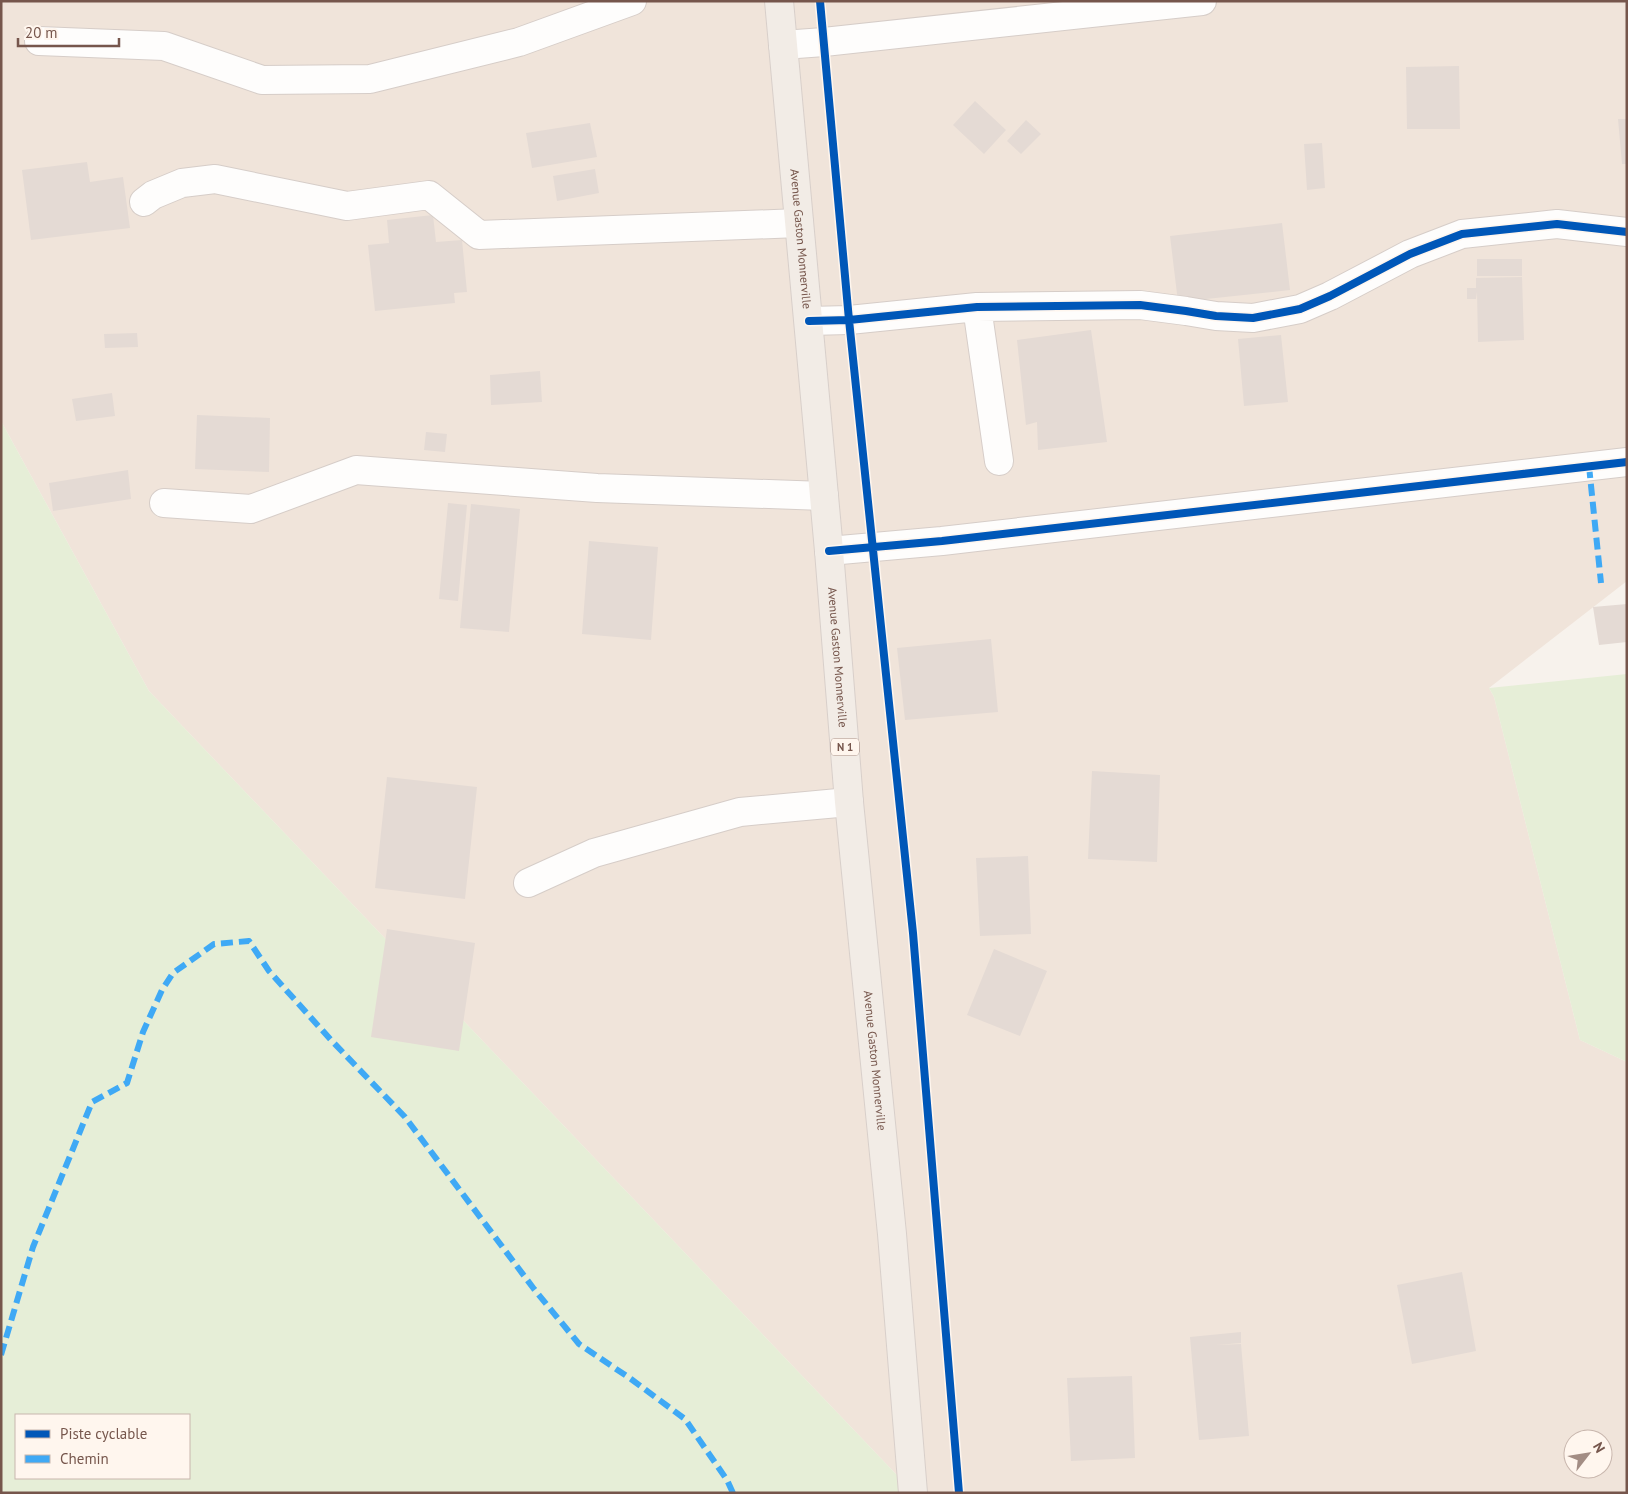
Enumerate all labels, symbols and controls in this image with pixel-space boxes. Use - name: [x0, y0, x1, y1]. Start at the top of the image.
- scale bar: [18, 15, 119, 47]
- text: 20 m: [25, 23, 58, 42]
- street label: Avenue Gaston Monnerville: [787, 168, 815, 310]
- street label: Avenue Gaston Monnerville: [825, 587, 851, 728]
- road number: N 1: [831, 739, 859, 756]
- street label: Avenue Gaston Monnerville: [861, 990, 890, 1131]
- legend: [15, 1414, 190, 1479]
- text: Piste cyclable: [60, 1424, 147, 1443]
- north arrow: [1563, 1429, 1613, 1479]
- text: N: [1589, 1439, 1609, 1456]
- text: Chemin: [60, 1449, 109, 1468]

